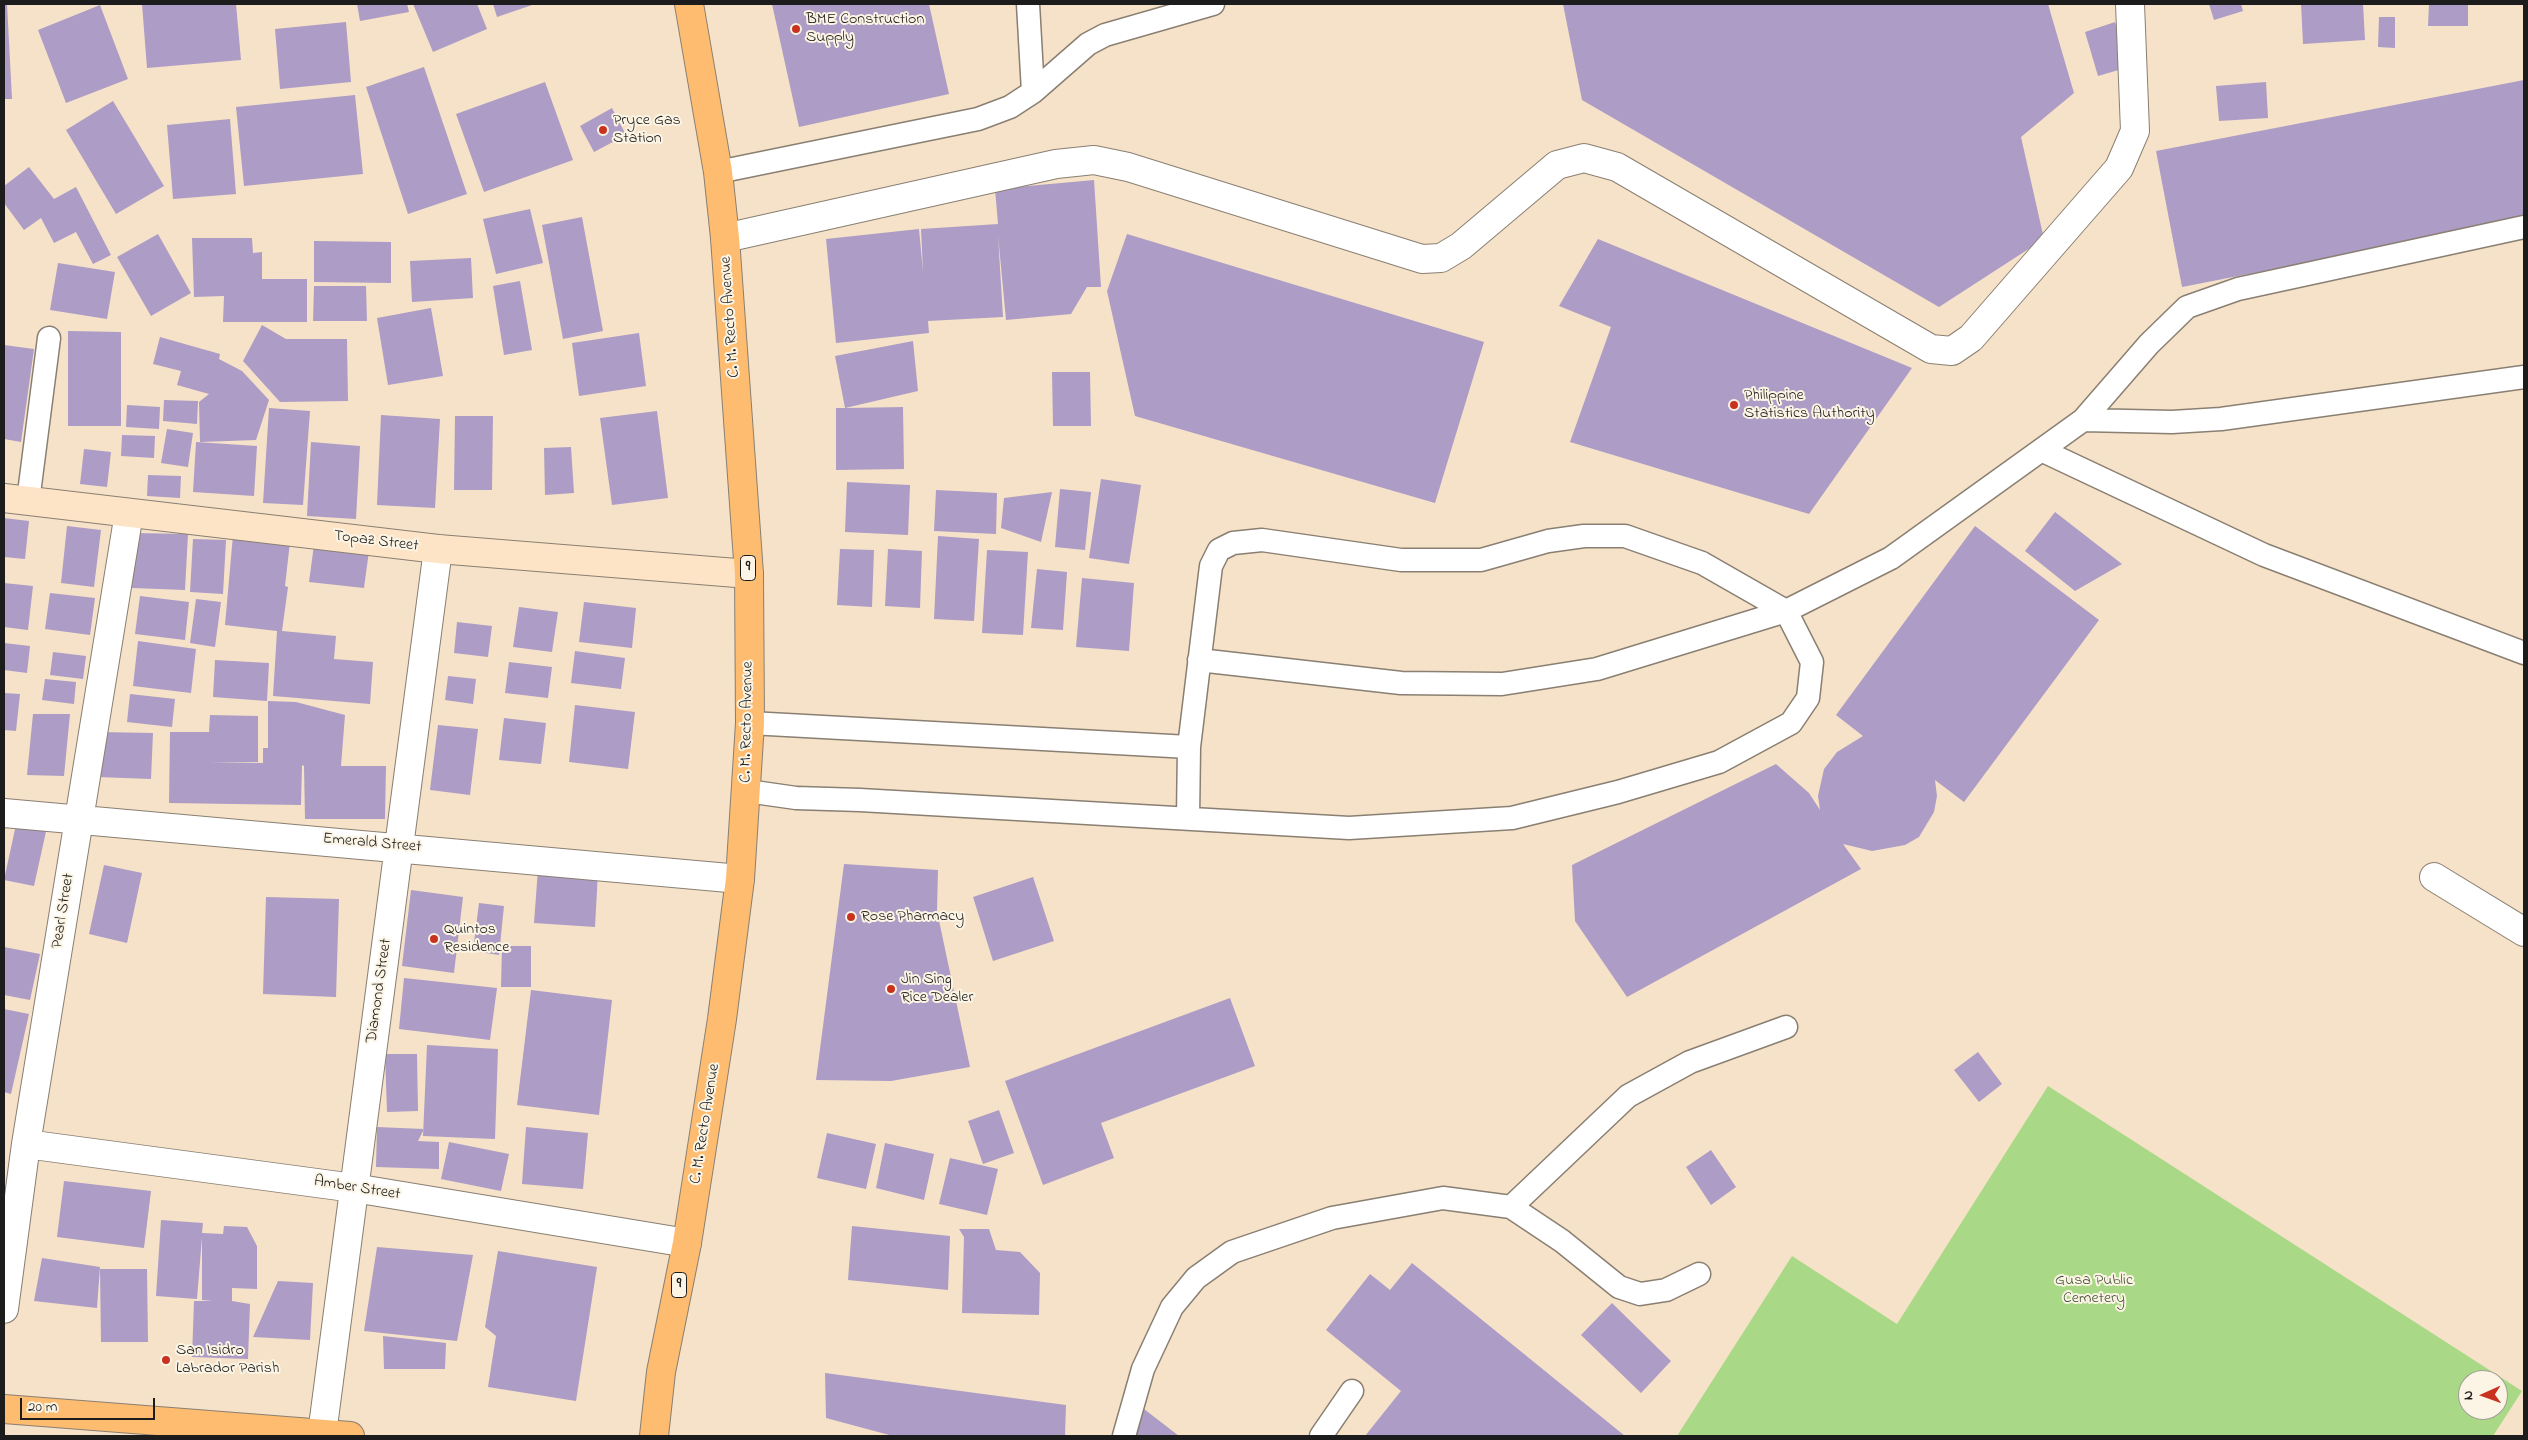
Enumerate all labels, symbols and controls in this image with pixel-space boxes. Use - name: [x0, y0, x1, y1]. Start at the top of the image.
- place label: BME Construction Supply: [806, 10, 924, 48]
- marker: BME Construction Supply: [790, 23, 802, 35]
- place label: Pryce Gas Station: [613, 111, 681, 149]
- marker: Pryce Gas Station: [597, 124, 609, 136]
- street label: C. M. Recto Avenue: [717, 256, 745, 378]
- place label: Philippine Statistics Authority: [1744, 386, 1875, 424]
- marker: Philippine Statistics Authority: [1728, 399, 1740, 411]
- street label: Topaz Street: [333, 527, 419, 557]
- road number: 9: [740, 556, 756, 580]
- street label: C. M. Recto Avenue: [737, 661, 759, 783]
- street label: Emerald Street: [322, 830, 422, 858]
- street label: Pearl Street: [49, 872, 79, 950]
- place label: Rose Pharmacy: [861, 907, 964, 927]
- marker: Rose Pharmacy: [845, 911, 857, 923]
- place label: Quintos Residence: [444, 920, 509, 958]
- marker: Quintos Residence: [428, 933, 440, 945]
- street label: Diamond Street: [363, 938, 397, 1044]
- place label: Jin Sing Rice Dealer: [901, 970, 973, 1008]
- marker: Jin Sing Rice Dealer: [885, 983, 897, 995]
- street label: C. M. Recto Avenue: [687, 1062, 725, 1186]
- street label: Amber Street: [312, 1173, 402, 1205]
- park label: Gusa Public Cemetery: [2055, 1271, 2133, 1309]
- road number: 9: [672, 1272, 686, 1298]
- place label: San Isidro Labrador Parish: [176, 1341, 279, 1379]
- marker: San Isidro Labrador Parish: [160, 1354, 172, 1366]
- north arrow: [2458, 1370, 2508, 1420]
- scale bar: [22, 1388, 158, 1420]
- text: N: [2458, 1390, 2479, 1401]
- text: 20 m: [28, 1396, 57, 1418]

